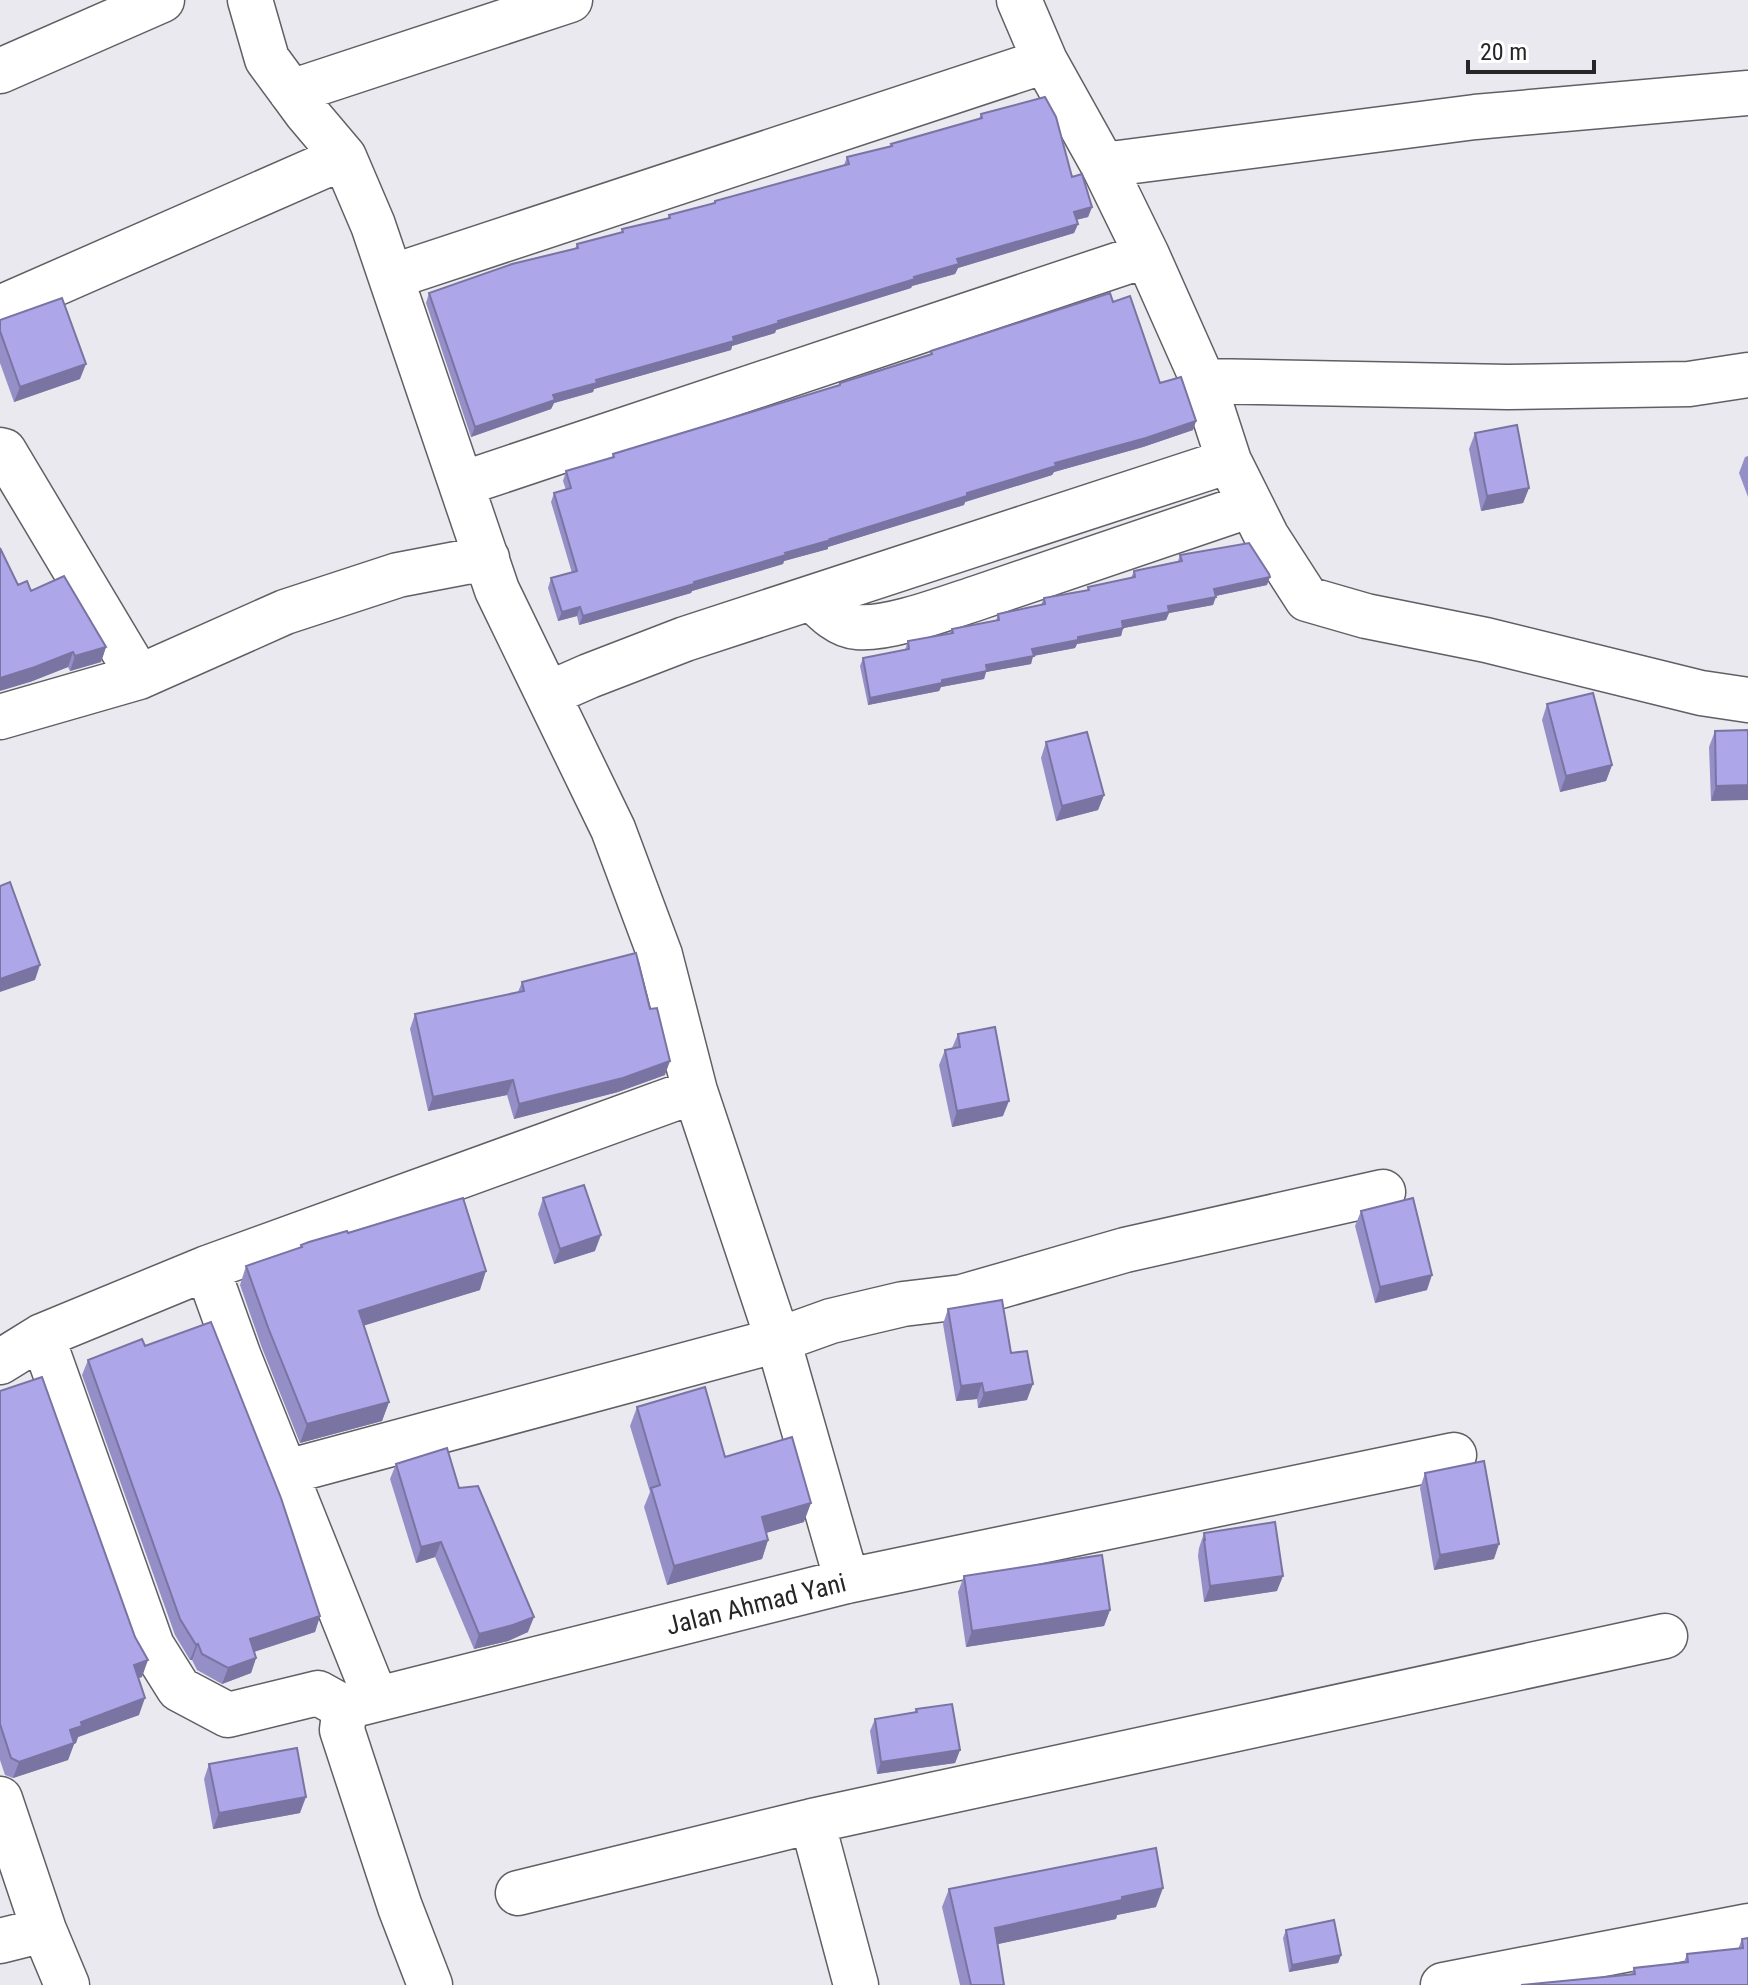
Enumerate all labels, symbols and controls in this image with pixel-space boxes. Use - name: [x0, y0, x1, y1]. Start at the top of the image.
- scale bar: [1468, 24, 1594, 74]
- text: 20 m: [1480, 38, 1527, 66]
- street label: Jalan Ahmad Yani: [663, 1567, 849, 1641]

